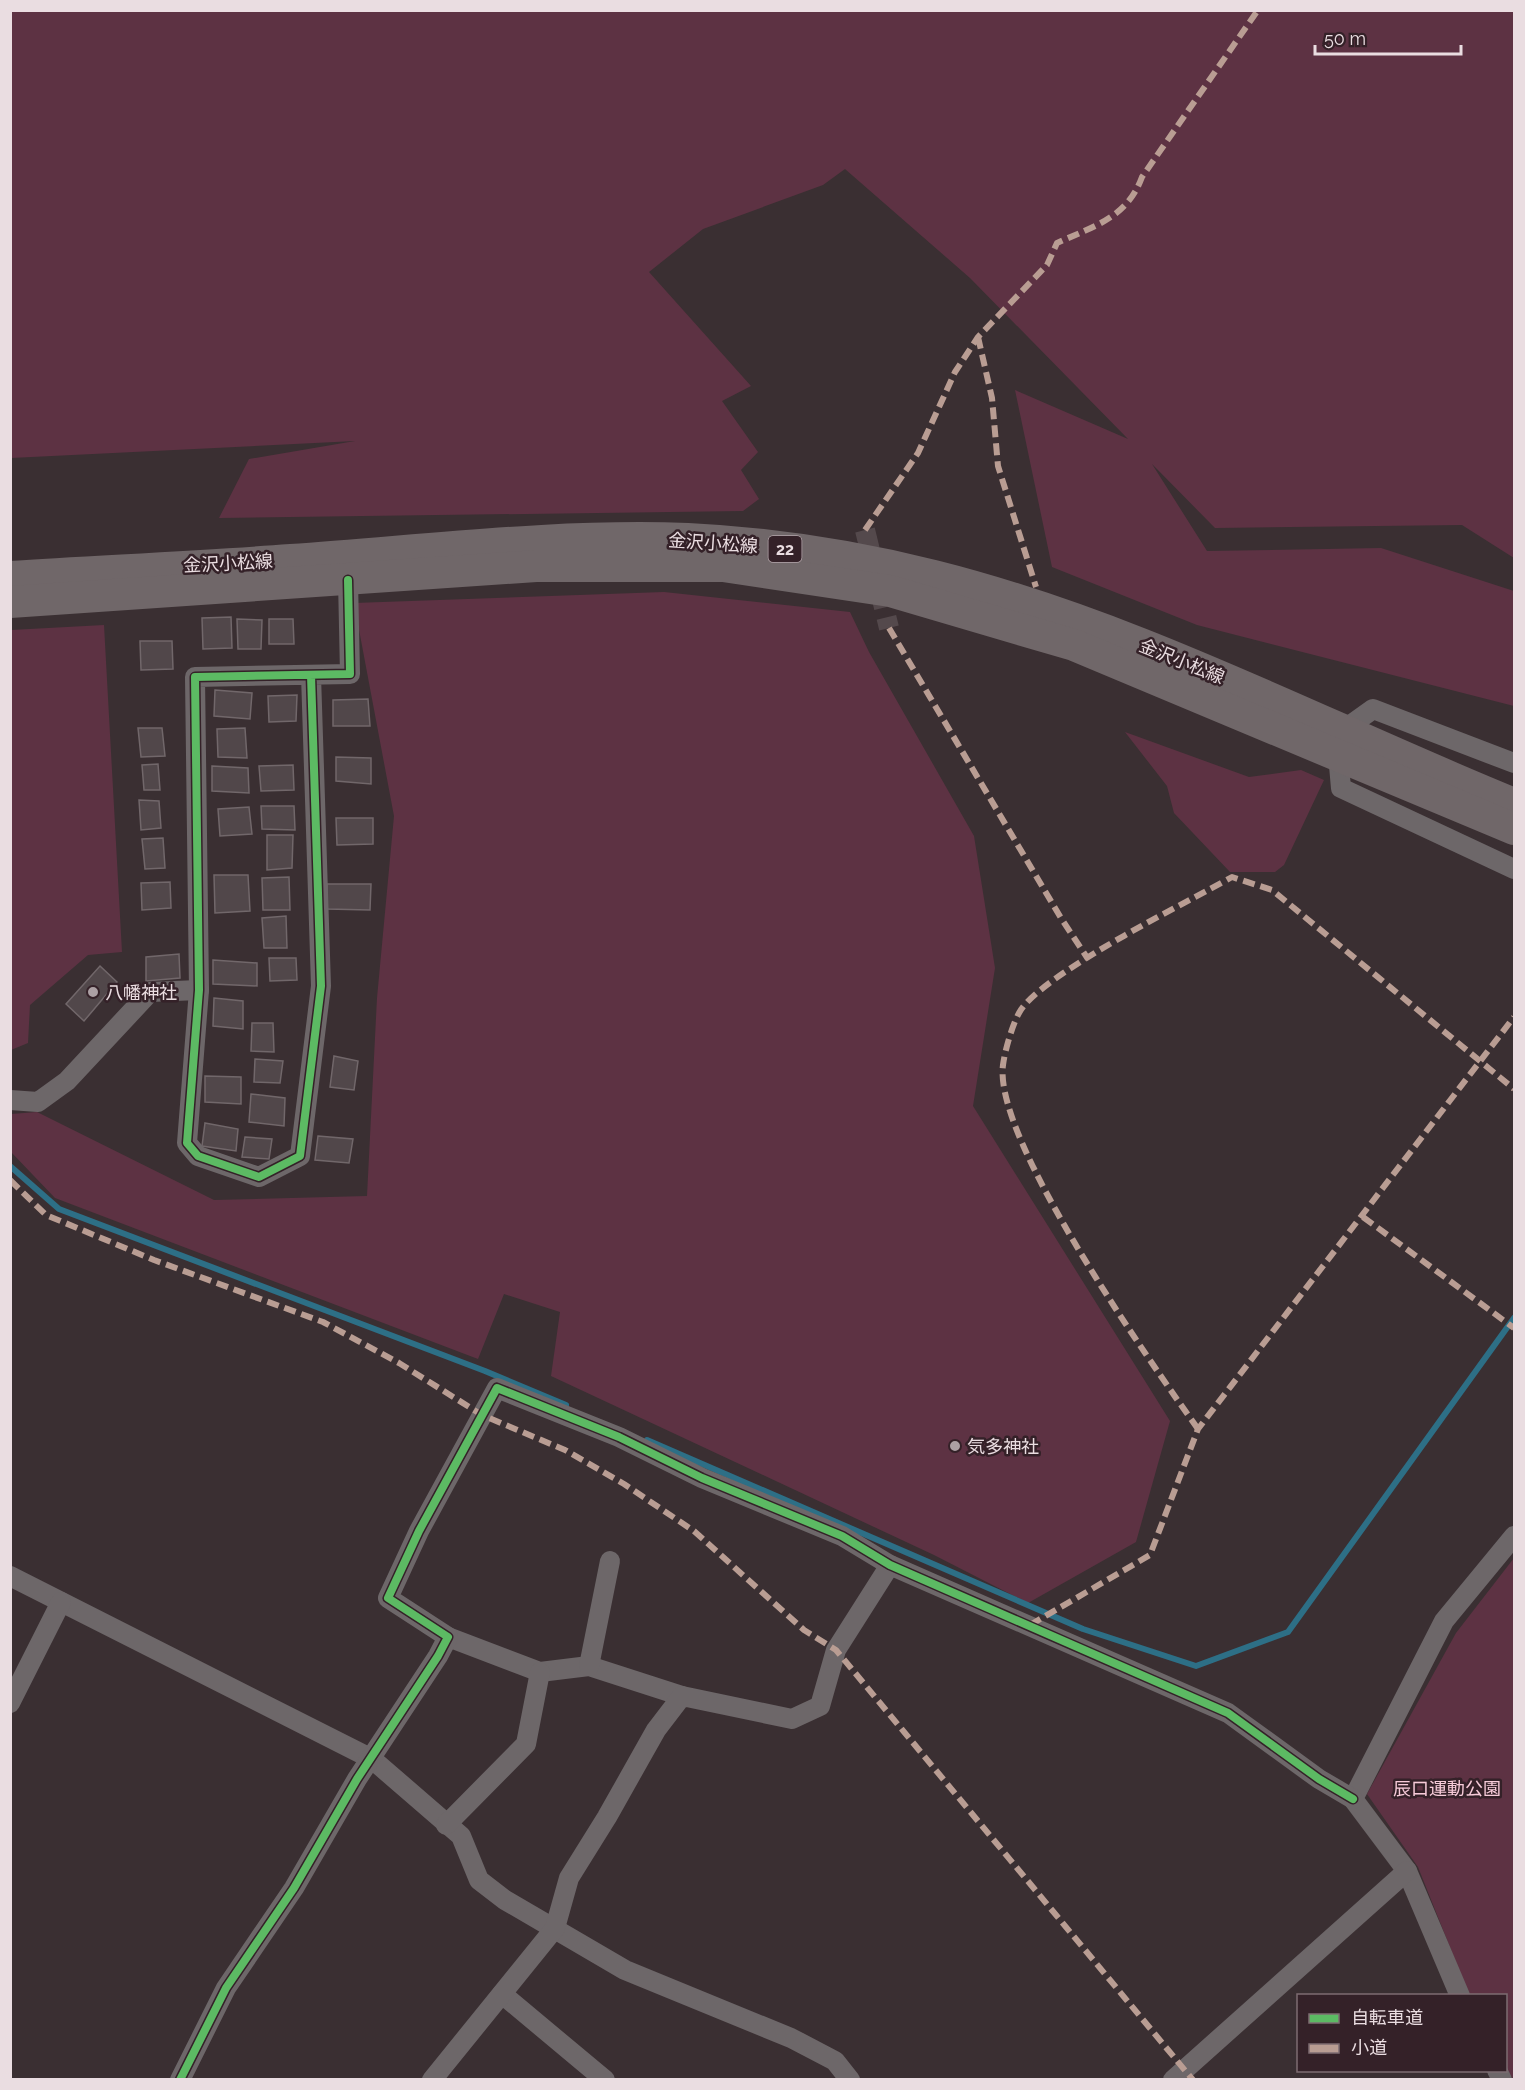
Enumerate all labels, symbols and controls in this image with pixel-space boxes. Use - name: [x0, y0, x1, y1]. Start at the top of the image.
- scale bar: [1315, 18, 1460, 56]
- text: 50 m: [1324, 28, 1366, 49]
- street label: 金沢小松線: [667, 529, 759, 557]
- road number: 22: [768, 536, 802, 562]
- street label: 金沢小松線: [183, 550, 273, 576]
- street label: 金沢小松線: [1136, 634, 1228, 688]
- place label: 八幡神社: [105, 982, 177, 1003]
- marker: 八幡神社: [86, 985, 100, 999]
- place label: 気多神社: [967, 1436, 1039, 1457]
- marker: 気多神社: [948, 1439, 962, 1453]
- park label: 辰口運動公園: [1393, 1778, 1501, 1799]
- legend: [1297, 1994, 1507, 2072]
- text: 自転車道: [1351, 2007, 1423, 2028]
- text: 小道: [1351, 2037, 1387, 2058]

